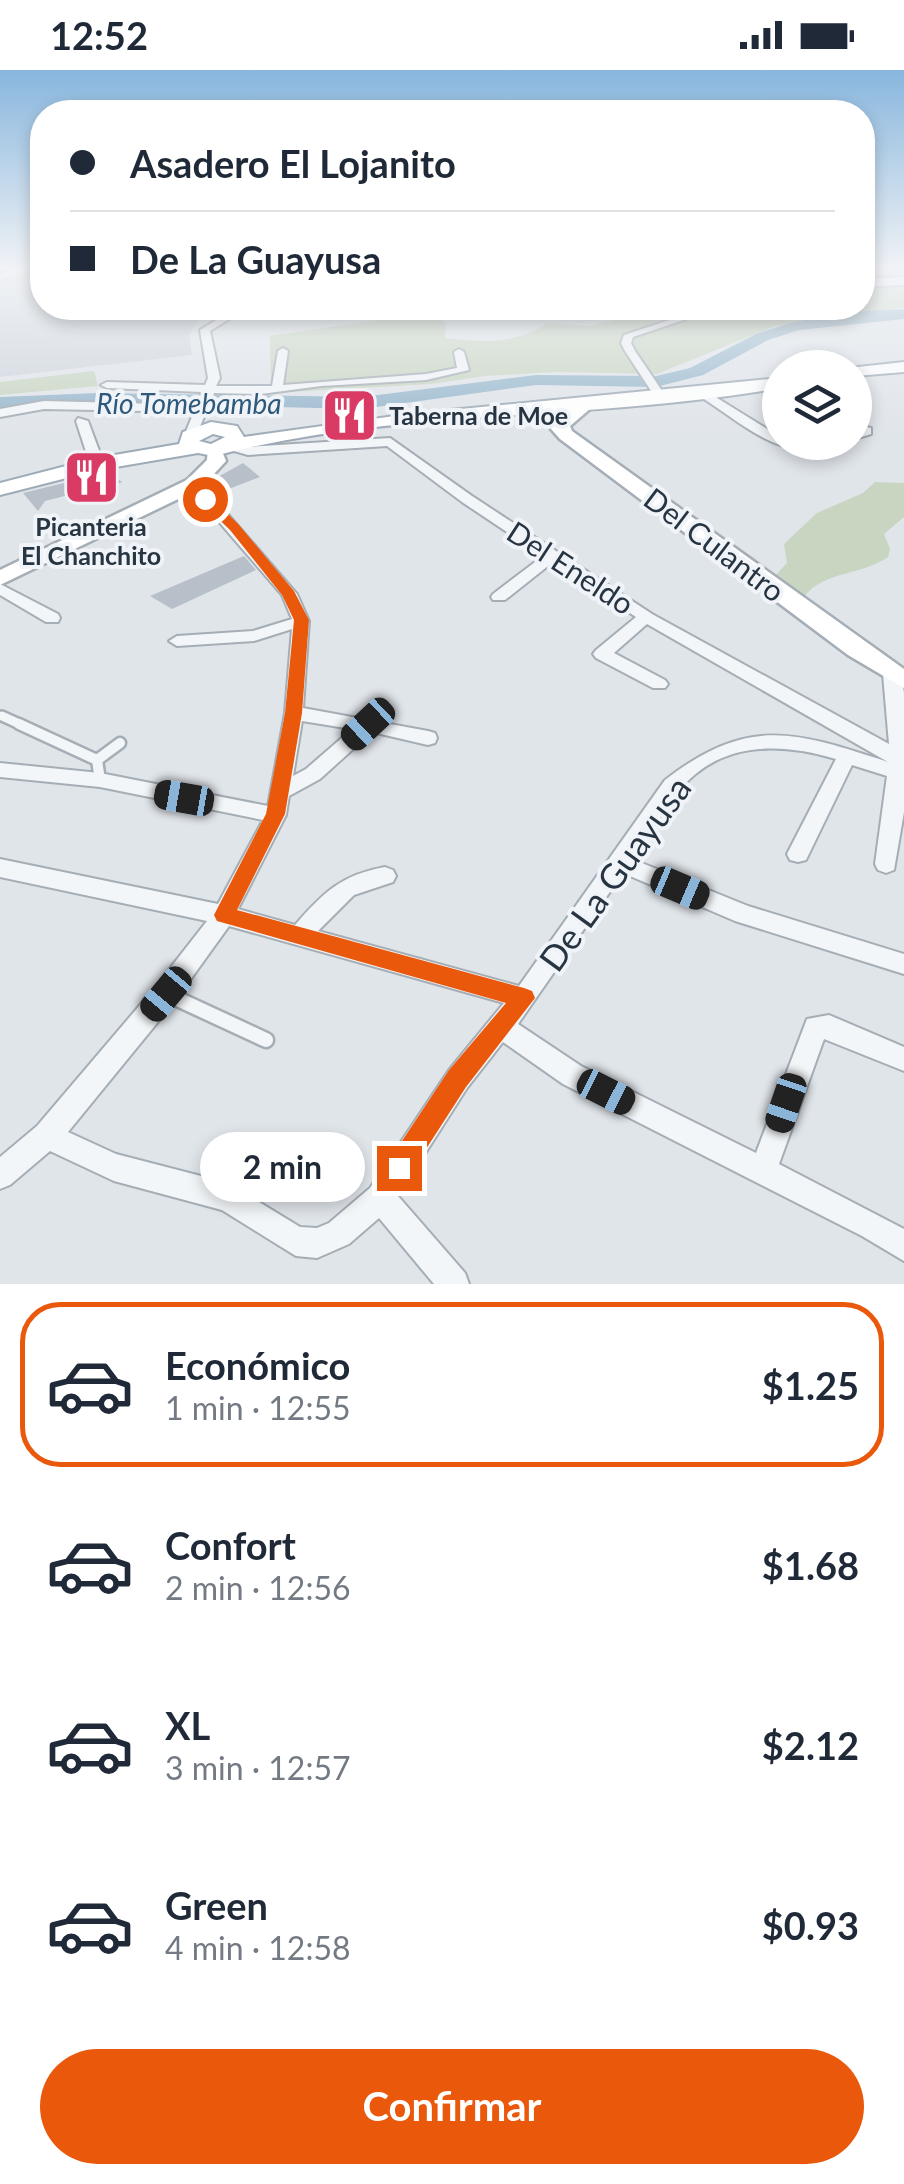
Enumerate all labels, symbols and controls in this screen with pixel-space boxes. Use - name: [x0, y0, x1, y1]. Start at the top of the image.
- text: 12:52: [50, 12, 148, 58]
- text: Asadero El Lojanito: [130, 140, 456, 186]
- text: De La Guayusa: [130, 236, 381, 282]
- map controls: [762, 350, 872, 460]
- button: layers: [762, 350, 872, 460]
- restaurant icon: Taberna de Moe: [320, 385, 380, 445]
- water label: Río Tomebamba: [96, 386, 282, 420]
- place label: Taberna de Moe: [389, 400, 568, 430]
- restaurant icon: Picanteria El Chanchito: [61, 447, 121, 507]
- route start: [183, 477, 228, 522]
- street label: Del Culantro: [638, 480, 792, 608]
- place label: Picanteria El Chanchito: [21, 511, 161, 570]
- street label: Del Eneldo: [501, 513, 641, 621]
- car: [336, 693, 400, 755]
- street label: De La Guayusa: [529, 768, 699, 978]
- car: [152, 778, 216, 818]
- car: [647, 862, 713, 914]
- car: [135, 961, 197, 1027]
- car: [572, 1065, 640, 1119]
- car: [762, 1070, 810, 1136]
- callout: 2 min: [199, 1133, 364, 1203]
- route end: [377, 1146, 422, 1191]
- text: 2 min: [243, 1147, 322, 1186]
- icon: car: [45, 1340, 135, 1430]
- text: Económico: [165, 1342, 350, 1388]
- text: $1.25: [762, 1362, 859, 1408]
- text: 1 min · 12:55: [165, 1388, 351, 1427]
- icon: car: [45, 1520, 135, 1610]
- text: Confort: [165, 1522, 296, 1568]
- text: $1.68: [762, 1542, 859, 1588]
- text: 2 min · 12:56: [165, 1568, 351, 1607]
- icon: car: [45, 1700, 135, 1790]
- text: XL: [165, 1702, 210, 1748]
- text: $2.12: [762, 1722, 859, 1768]
- text: 3 min · 12:57: [165, 1748, 351, 1787]
- icon: car: [45, 1880, 135, 1970]
- text: Green: [165, 1882, 268, 1928]
- text: $0.93: [762, 1902, 859, 1948]
- text: 4 min · 12:58: [165, 1928, 351, 1967]
- button: Confirmar: [40, 2049, 864, 2164]

